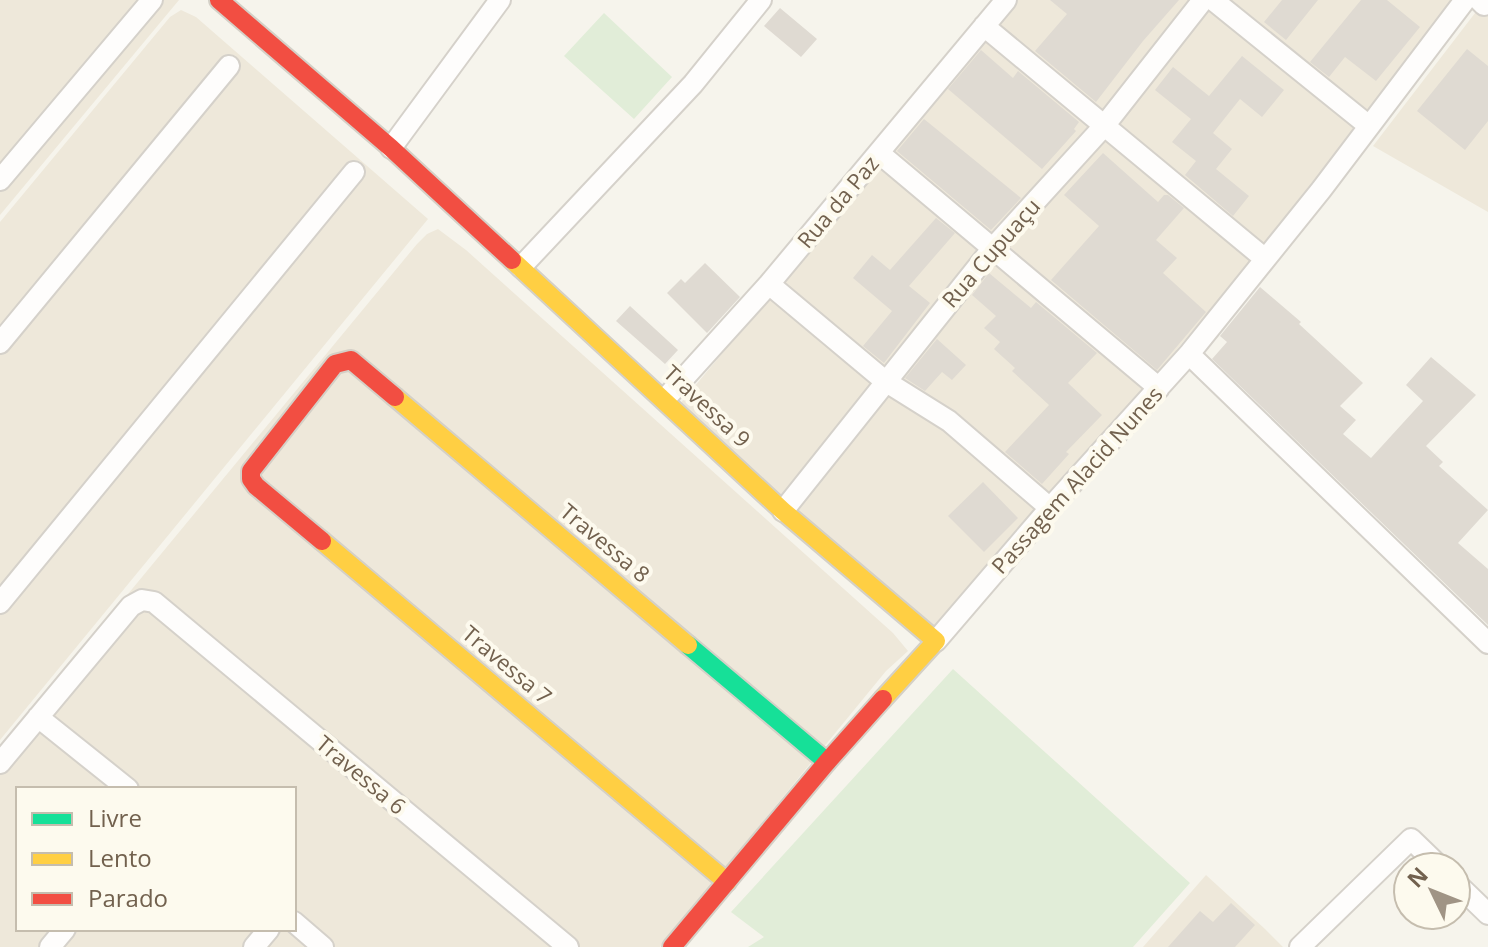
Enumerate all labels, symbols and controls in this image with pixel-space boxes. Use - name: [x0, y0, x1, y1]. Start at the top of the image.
- street label: Rua da Paz: [790, 149, 885, 254]
- street label: Rua Cupuaçu: [934, 191, 1046, 313]
- street label: Travessa 9: [658, 357, 757, 453]
- street label: Passagem Alacid Nunes: [984, 379, 1168, 579]
- street label: Travessa 8: [555, 496, 657, 588]
- street label: Travessa 7: [457, 618, 559, 710]
- street label: Travessa 6: [311, 728, 413, 820]
- legend: [16, 787, 296, 931]
- text: Livre: [88, 801, 142, 834]
- text: Lento: [88, 841, 152, 874]
- north arrow: [1392, 851, 1472, 931]
- text: N: [1400, 860, 1434, 893]
- text: Parado: [88, 881, 168, 914]

